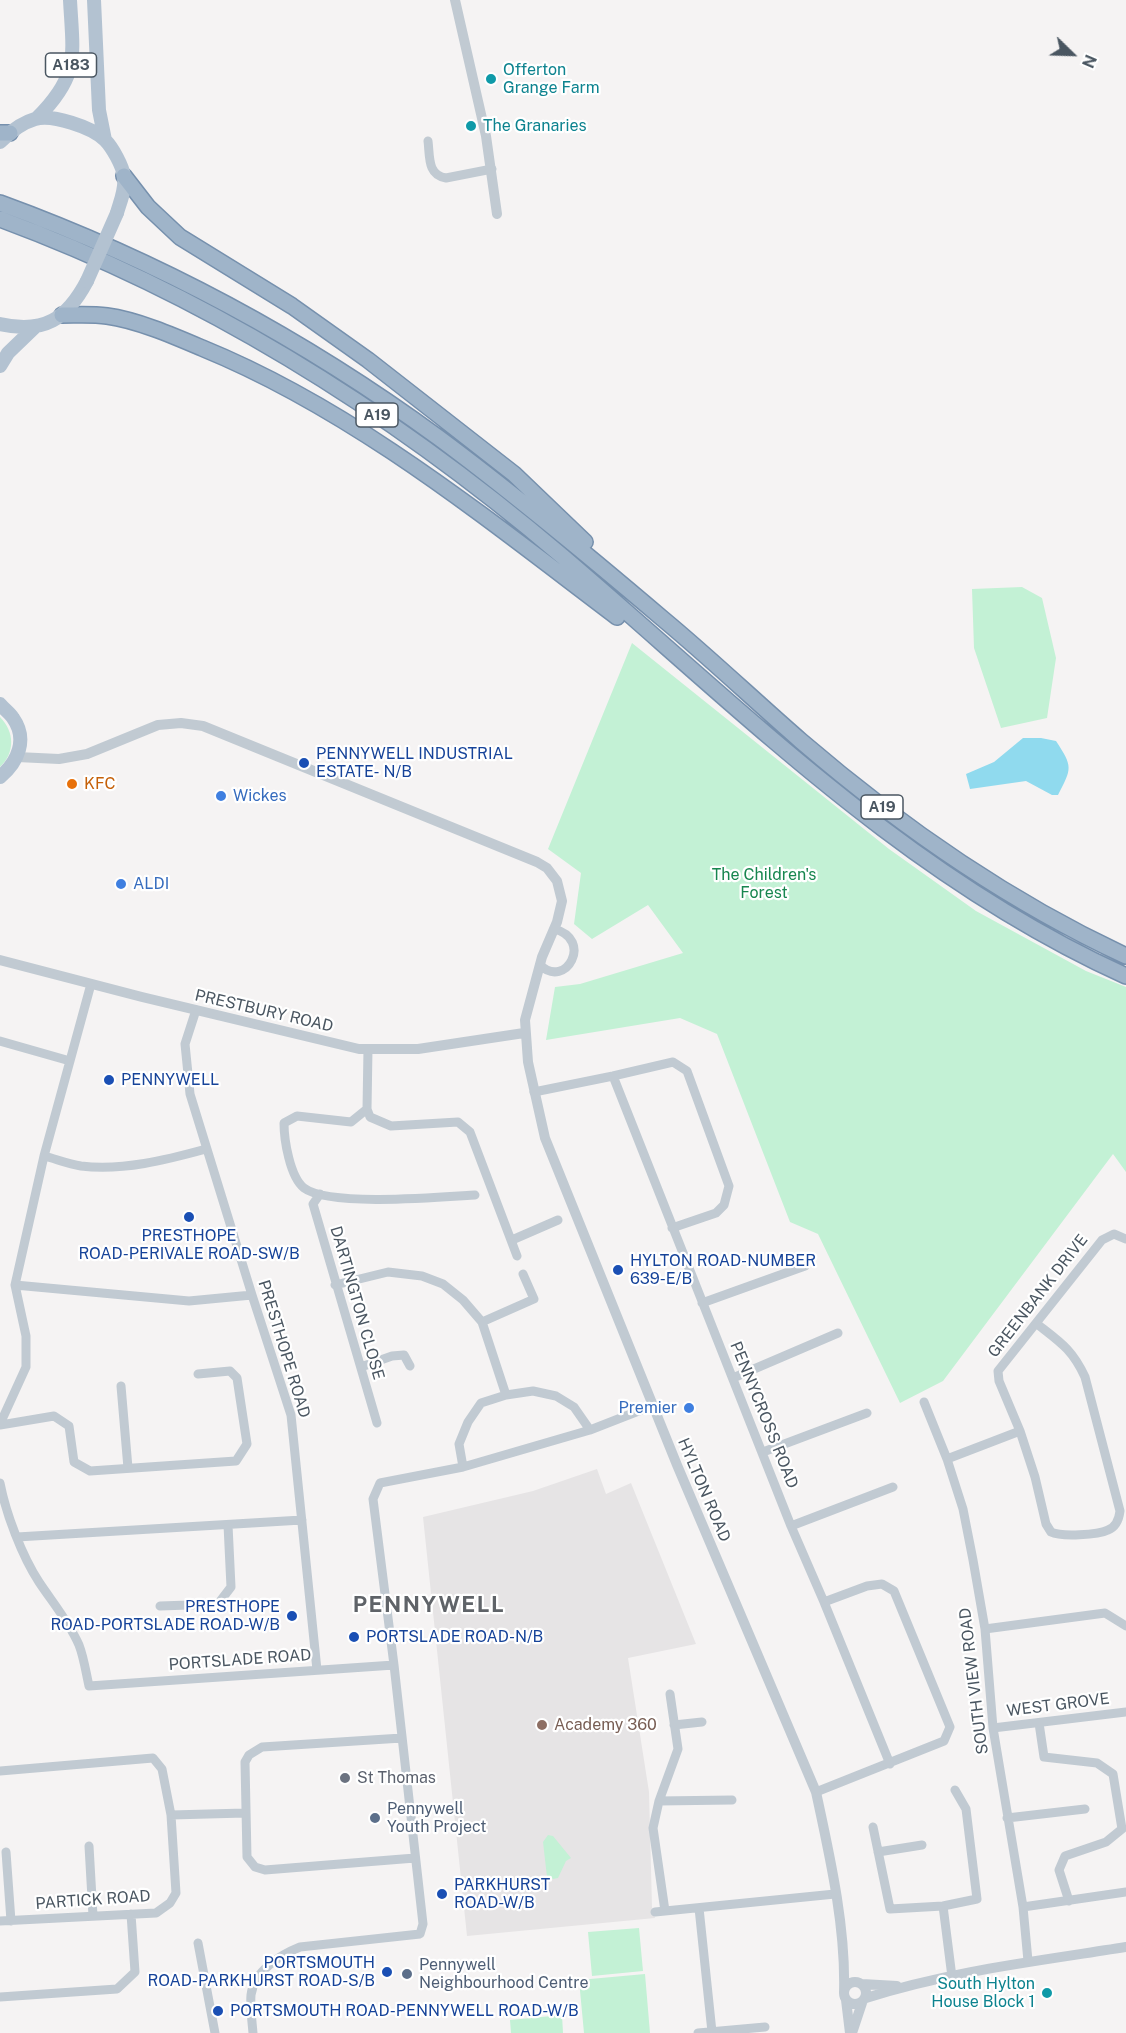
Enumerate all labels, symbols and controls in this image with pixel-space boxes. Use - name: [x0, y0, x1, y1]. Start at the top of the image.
- north arrow: [1042, 24, 1102, 84]
- text: N: [1078, 52, 1100, 71]
- road number: A183: [46, 53, 97, 77]
- place label: Offerton Grange Farm: [503, 60, 600, 98]
- marker: Offerton Grange Farm: [484, 72, 498, 86]
- place label: The Granaries: [483, 116, 587, 136]
- marker: The Granaries: [464, 119, 478, 133]
- road number: A19: [356, 403, 398, 427]
- place label: PENNYWELL INDUSTRIAL ESTATE- N/B: [316, 744, 513, 782]
- marker: PENNYWELL INDUSTRIAL ESTATE- N/B: [297, 756, 311, 770]
- place label: KFC: [84, 774, 115, 794]
- marker: KFC: [65, 777, 79, 791]
- place label: Wickes: [233, 786, 287, 806]
- marker: Wickes: [214, 789, 228, 803]
- road number: A19: [861, 795, 903, 819]
- park label: The Children's Forest: [712, 865, 816, 903]
- place label: ALDI: [133, 874, 169, 894]
- marker: ALDI: [114, 877, 128, 891]
- street label: PRESTBURY ROAD: [193, 986, 335, 1036]
- place label: PENNYWELL: [121, 1070, 219, 1090]
- marker: PENNYWELL: [102, 1073, 116, 1087]
- marker: PRESTHOPE ROAD-PERIVALE ROAD-SW/B: [182, 1210, 196, 1224]
- street label: DARTINGTON CLOSE: [326, 1224, 388, 1382]
- place label: PRESTHOPE ROAD-PERIVALE ROAD-SW/B: [78, 1226, 300, 1264]
- street label: GREENBANK DRIVE: [984, 1231, 1092, 1361]
- place label: HYLTON ROAD-NUMBER 639-E/B: [630, 1251, 816, 1289]
- marker: HYLTON ROAD-NUMBER 639-E/B: [611, 1263, 625, 1277]
- street label: PRESTHOPE ROAD: [254, 1278, 314, 1420]
- street label: PENNYCROSS ROAD: [726, 1339, 802, 1491]
- place label: Premier: [619, 1398, 677, 1418]
- marker: Premier: [682, 1401, 696, 1415]
- street label: HYLTON ROAD: [673, 1435, 735, 1545]
- district label: PENNYWELL: [353, 1592, 505, 1618]
- place label: PRESTHOPE ROAD-PORTSLADE ROAD-W/B: [50, 1597, 280, 1635]
- street label: SOUTH VIEW ROAD: [955, 1607, 993, 1755]
- marker: PRESTHOPE ROAD-PORTSLADE ROAD-W/B: [285, 1609, 299, 1623]
- place label: PORTSLADE ROAD-N/B: [366, 1627, 543, 1647]
- marker: PORTSLADE ROAD-N/B: [347, 1630, 361, 1644]
- street label: PORTSLADE ROAD: [168, 1645, 312, 1675]
- street label: WEST GROVE: [1005, 1689, 1111, 1721]
- place label: Academy 360: [554, 1715, 657, 1735]
- marker: Academy 360: [535, 1718, 549, 1732]
- place label: St Thomas: [357, 1768, 436, 1788]
- marker: St Thomas: [338, 1771, 352, 1785]
- place label: Pennywell Youth Project: [387, 1799, 487, 1837]
- marker: Pennywell Youth Project: [368, 1811, 382, 1825]
- place label: PARKHURST ROAD-W/B: [454, 1875, 550, 1913]
- street label: PARTICK ROAD: [35, 1886, 151, 1914]
- marker: PARKHURST ROAD-W/B: [435, 1887, 449, 1901]
- place label: PORTSMOUTH ROAD-PARKHURST ROAD-S/B: [148, 1953, 375, 1991]
- place label: Pennywell Neighbourhood Centre: [419, 1955, 588, 1993]
- marker: PORTSMOUTH ROAD-PARKHURST ROAD-S/B: [380, 1965, 394, 1979]
- marker: Pennywell Neighbourhood Centre: [400, 1967, 414, 1981]
- place label: South Hylton House Block 1: [931, 1974, 1035, 2012]
- marker: South Hylton House Block 1: [1040, 1986, 1054, 2000]
- place label: PORTSMOUTH ROAD-PENNYWELL ROAD-W/B: [230, 2001, 579, 2021]
- marker: PORTSMOUTH ROAD-PENNYWELL ROAD-W/B: [211, 2004, 225, 2018]

